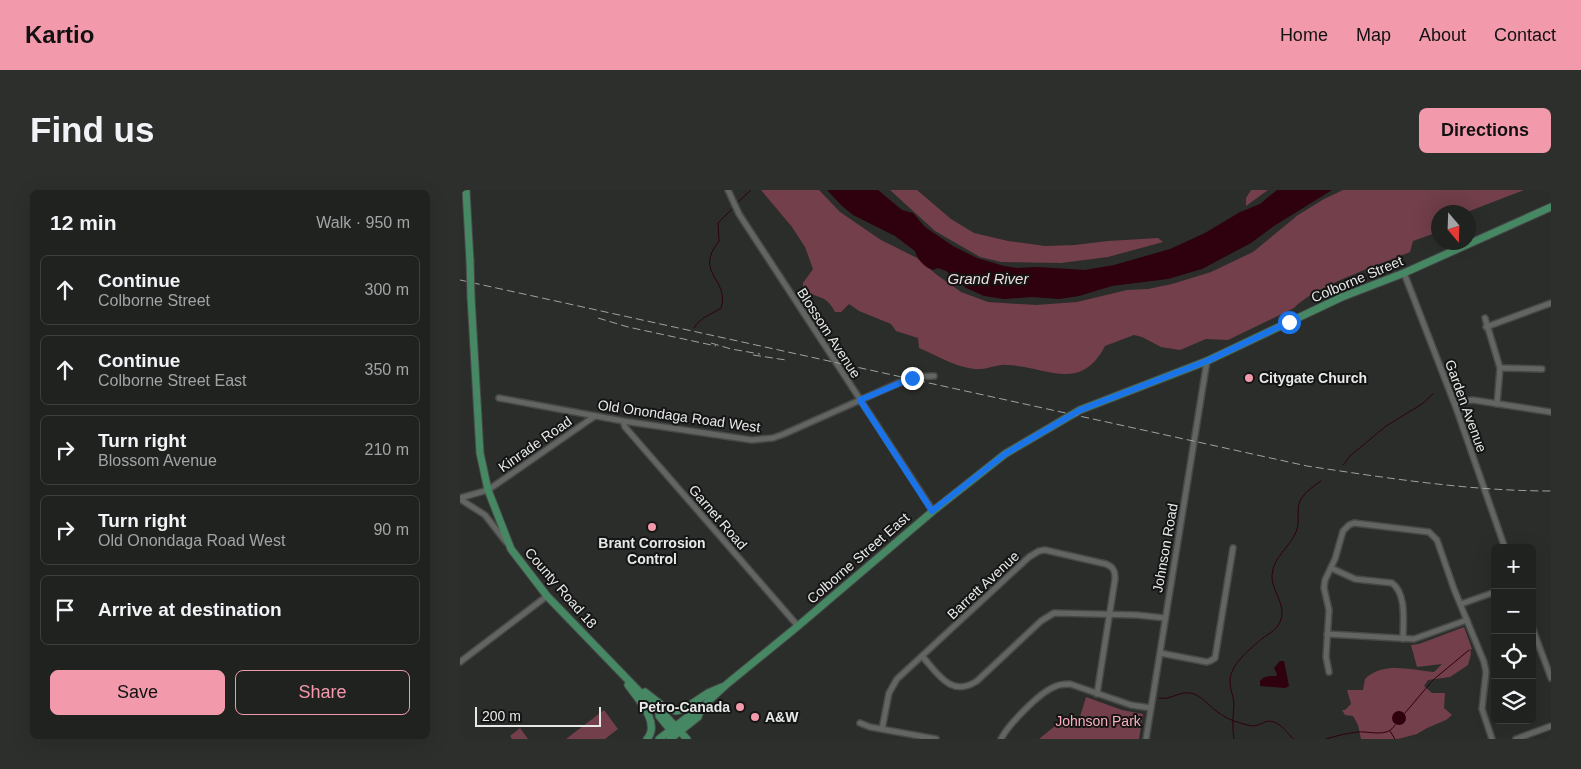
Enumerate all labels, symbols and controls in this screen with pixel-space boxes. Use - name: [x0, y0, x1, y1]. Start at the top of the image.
- text: Kartio: [25, 21, 94, 48]
- text: Home: [1280, 25, 1328, 45]
- text: Map: [1356, 25, 1391, 45]
- text: About: [1419, 25, 1466, 45]
- text: Contact: [1494, 25, 1556, 45]
- button: Directions: [1419, 108, 1551, 153]
- text: Find us: [30, 110, 154, 149]
- north arrow: [1431, 205, 1476, 250]
- text: 12 min: [50, 211, 117, 234]
- text: Walk · 950 m: [316, 214, 410, 231]
- street label: Colborne Street: [1309, 252, 1405, 306]
- text: Continue: [98, 270, 180, 291]
- water label: Grand River: [948, 270, 1029, 287]
- icon: ahead: [51, 276, 79, 304]
- text: 300 m: [365, 281, 409, 298]
- street label: Blossom Avenue: [794, 285, 864, 381]
- text: Colborne Street: [98, 292, 210, 309]
- route start: [1278, 311, 1301, 334]
- text: Continue: [98, 350, 180, 371]
- icon: ahead: [51, 356, 79, 384]
- street label: Garden Avenue: [1442, 358, 1490, 455]
- text: 350 m: [365, 361, 409, 378]
- route end: [901, 367, 924, 390]
- place label: Citygate Church: [1259, 370, 1367, 386]
- text: Colborne Street East: [98, 372, 247, 389]
- marker: Citygate Church: [1243, 372, 1255, 384]
- street label: Old Onondaga Road West: [597, 397, 761, 435]
- street label: Kinrade Road: [495, 413, 575, 475]
- text: Turn right: [98, 430, 186, 451]
- icon: right: [51, 436, 79, 464]
- text: 210 m: [365, 441, 409, 458]
- text: Blossom Avenue: [98, 452, 217, 469]
- street label: Garnet Road: [686, 481, 750, 553]
- street label: Johnson Road: [1149, 502, 1181, 594]
- street label: Colborne Street East: [804, 509, 912, 607]
- text: Turn right: [98, 510, 186, 531]
- icon: right: [51, 516, 79, 544]
- text: 90 m: [373, 521, 409, 538]
- marker: Brant Corrosion Control: [646, 521, 658, 533]
- text: Old Onondaga Road West: [98, 532, 285, 549]
- place label: Brant Corrosion Control: [598, 535, 706, 567]
- map controls: [1491, 544, 1536, 724]
- button: +: [1491, 544, 1536, 589]
- street label: County Road 18: [522, 545, 600, 632]
- street label: Barrett Avenue: [944, 548, 1022, 622]
- button: −: [1491, 589, 1536, 634]
- icon: arrive: [51, 596, 79, 624]
- text: Arrive at destination: [98, 599, 282, 620]
- button: locate: [1491, 634, 1536, 679]
- button: Save: [50, 670, 225, 715]
- button: Share: [235, 670, 410, 715]
- button: layers: [1491, 679, 1536, 724]
- place label: Petro-Canada: [639, 699, 730, 715]
- marker: Petro-Canada: [734, 701, 746, 713]
- scale bar: [475, 704, 601, 727]
- text: 200 m: [482, 708, 521, 724]
- place label: A&W: [765, 709, 799, 725]
- marker: A&W: [749, 711, 761, 723]
- park label: Johnson Park: [1055, 713, 1142, 729]

